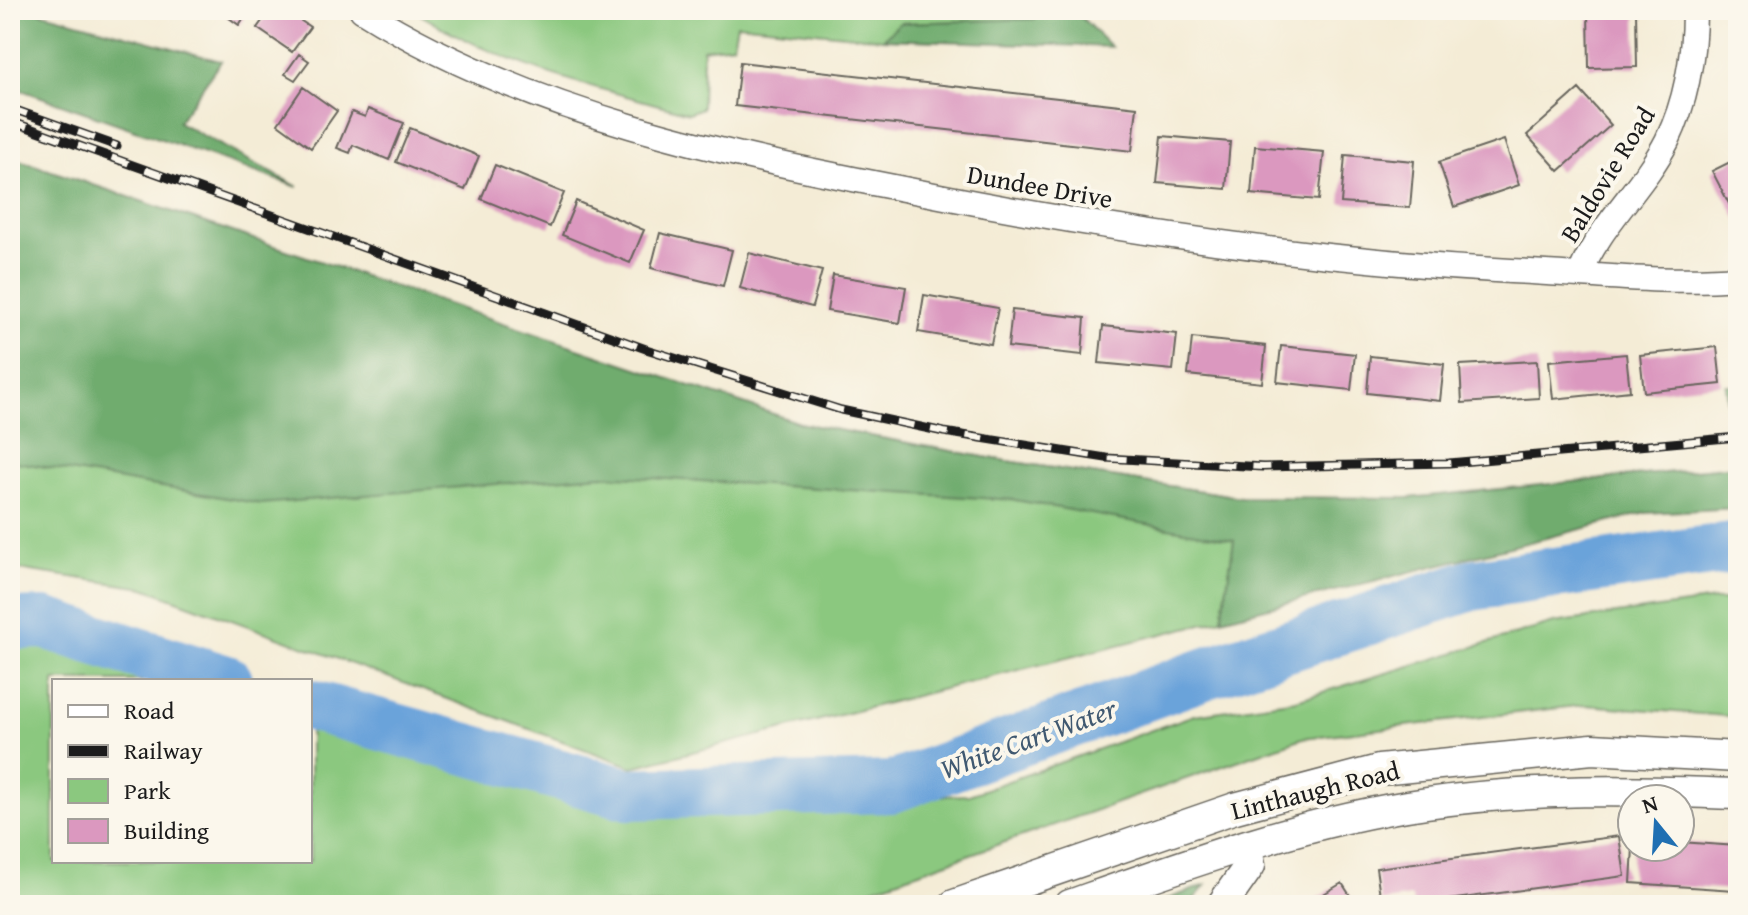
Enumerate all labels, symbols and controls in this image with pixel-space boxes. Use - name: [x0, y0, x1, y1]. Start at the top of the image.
- street label: Baldovie Road: [1550, 98, 1664, 249]
- street label: Dundee Drive: [964, 154, 1116, 218]
- legend: [52, 679, 312, 863]
- water label: White Cart Water: [934, 687, 1123, 789]
- text: Road: [124, 693, 174, 728]
- text: Railway: [124, 733, 203, 768]
- street label: Linthaugh Road: [1227, 750, 1403, 830]
- text: Park: [124, 773, 171, 808]
- north arrow: [1616, 783, 1696, 863]
- text: N: [1638, 786, 1662, 821]
- text: Building: [124, 813, 209, 848]

